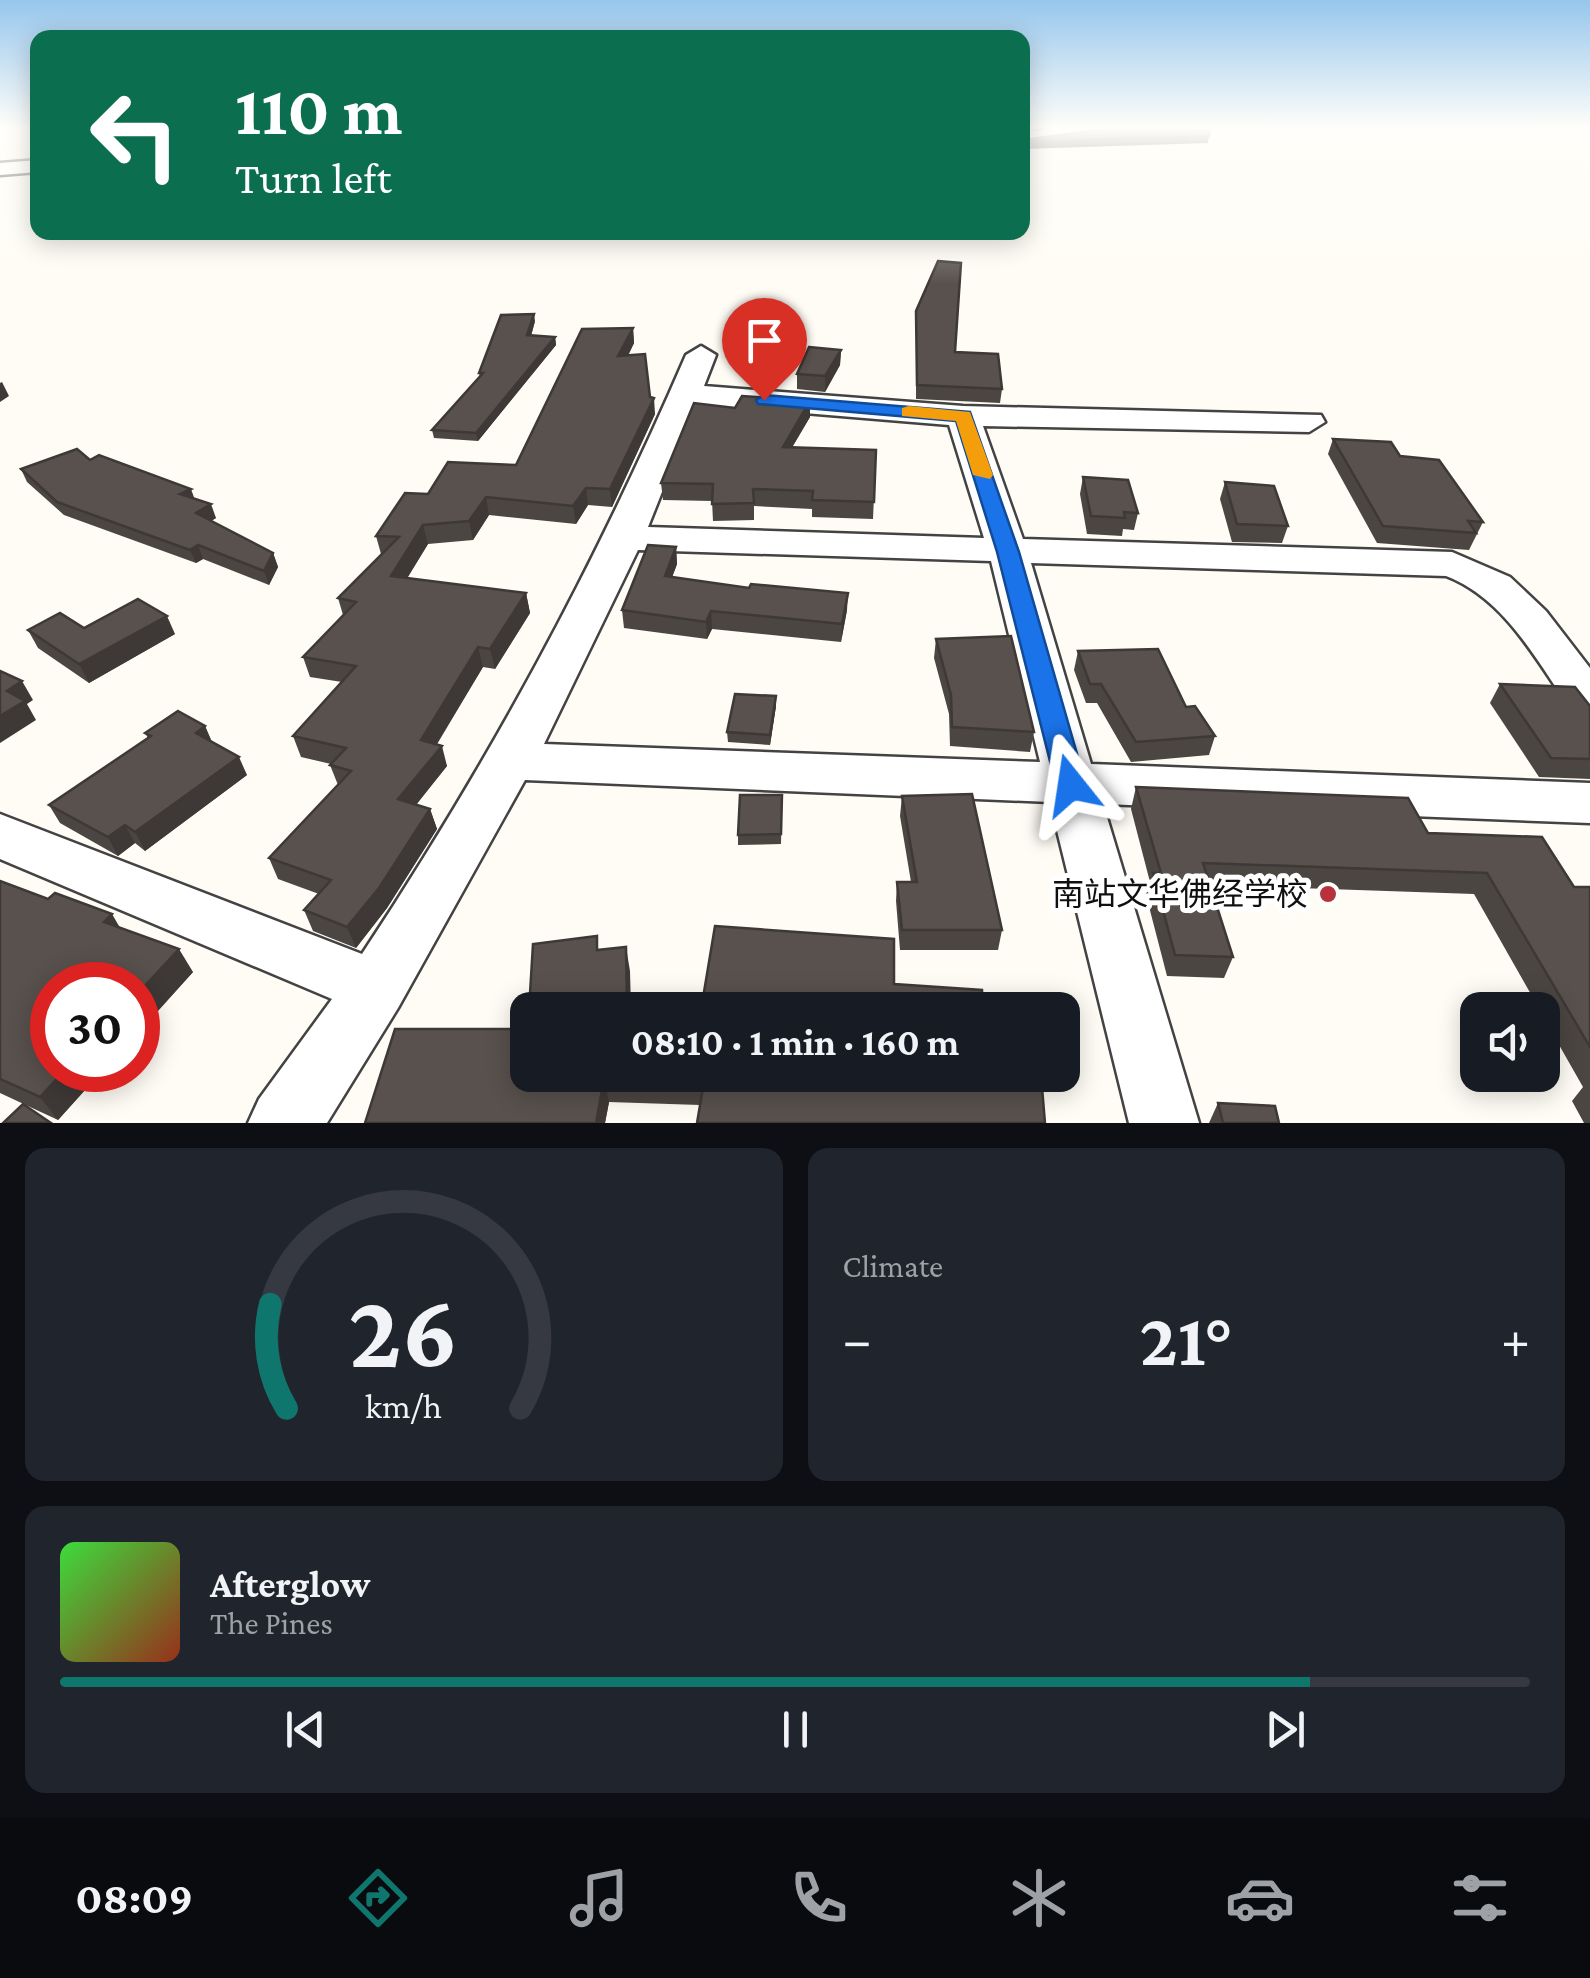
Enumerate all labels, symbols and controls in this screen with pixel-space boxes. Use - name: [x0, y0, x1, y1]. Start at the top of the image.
- icon: left: [70, 70, 200, 200]
- text: 110 m: [235, 71, 403, 149]
- text: Turn left: [235, 153, 392, 203]
- pin: [722, 298, 807, 401]
- icon: arrive: [737, 313, 792, 368]
- position arrow: [1019, 733, 1123, 837]
- place label: 南站文华佛经学校: [1052, 876, 1308, 912]
- marker: 南站文华佛经学校: [1317, 883, 1339, 905]
- speed limit sign: 30: [30, 962, 160, 1092]
- map controls: [1460, 992, 1560, 1092]
- button: sound: [1460, 992, 1560, 1092]
- text: 08:10 · 1 min · 160 m: [631, 1021, 959, 1063]
- text: Climate: [843, 1248, 943, 1284]
- text: 26: [349, 1273, 459, 1388]
- text: 21°: [1140, 1298, 1233, 1381]
- text: −: [843, 1309, 872, 1370]
- text: +: [1501, 1309, 1530, 1370]
- text: km/h: [365, 1386, 442, 1426]
- text: Afterglow: [210, 1563, 370, 1605]
- text: The Pines: [210, 1605, 333, 1641]
- icon: previous: [278, 1702, 333, 1757]
- icon: pause: [768, 1702, 823, 1757]
- icon: next: [1258, 1702, 1313, 1757]
- icon: directions: [343, 1863, 413, 1933]
- icon: music: [564, 1863, 634, 1933]
- icon: phone: [784, 1863, 854, 1933]
- icon: climate: [1004, 1863, 1074, 1933]
- icon: car: [1225, 1863, 1295, 1933]
- icon: filters: [1445, 1863, 1515, 1933]
- text: 08:09: [75, 1873, 193, 1923]

